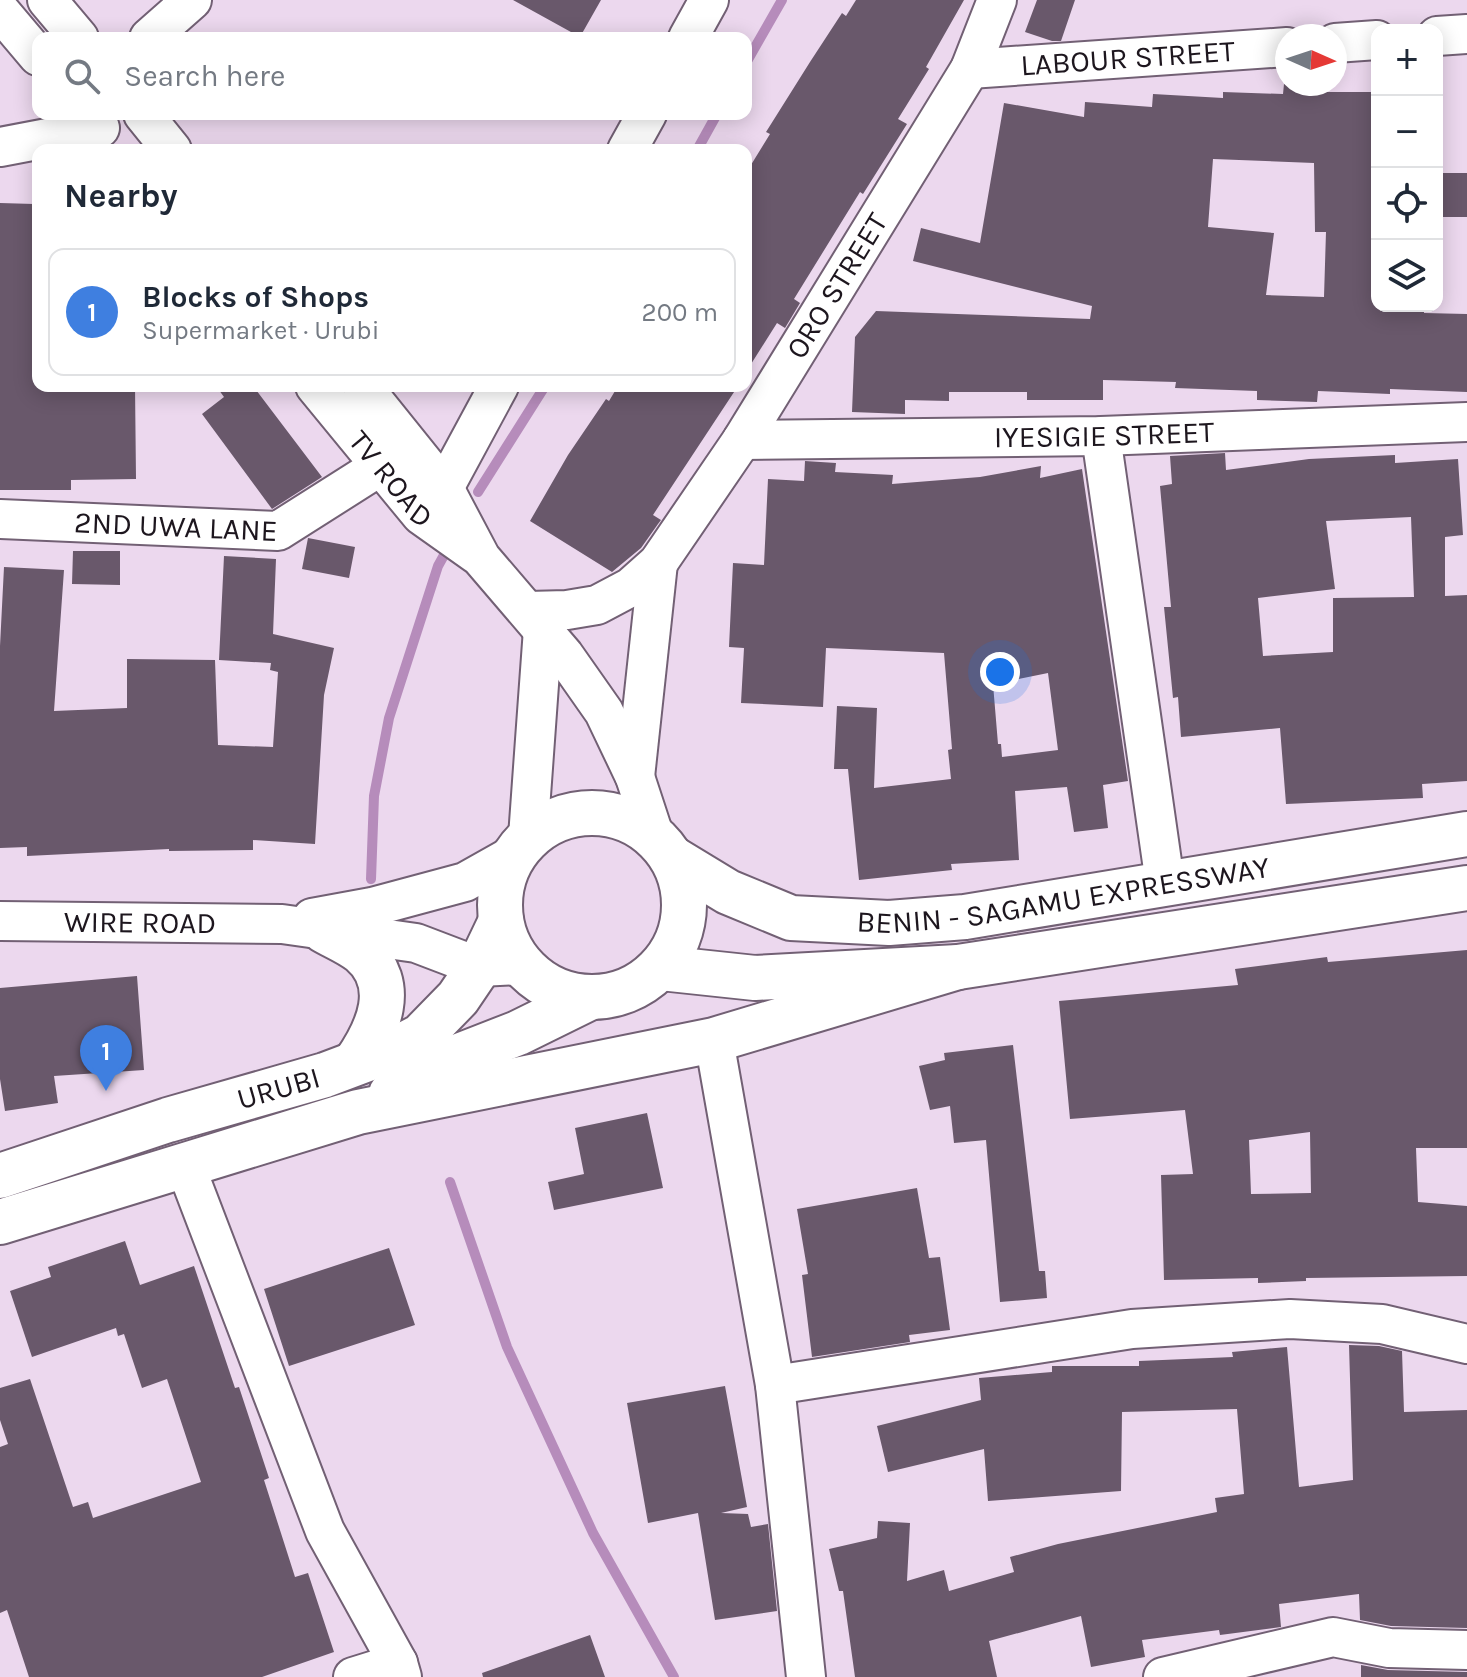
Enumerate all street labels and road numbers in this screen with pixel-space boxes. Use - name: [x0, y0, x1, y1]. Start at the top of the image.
- street label: LABOUR STREET: [1019, 33, 1236, 83]
- street label: ORO STREET: [778, 206, 895, 365]
- street label: IYESIGIE STREET: [994, 414, 1215, 455]
- street label: TV ROAD: [341, 423, 440, 535]
- street label: 2ND UWA LANE: [73, 504, 278, 549]
- street label: BENIN - SAGAMU EXPRESSWAY: [856, 849, 1273, 941]
- street label: WIRE ROAD: [64, 904, 216, 941]
- street label: URUBI: [233, 1059, 324, 1117]

